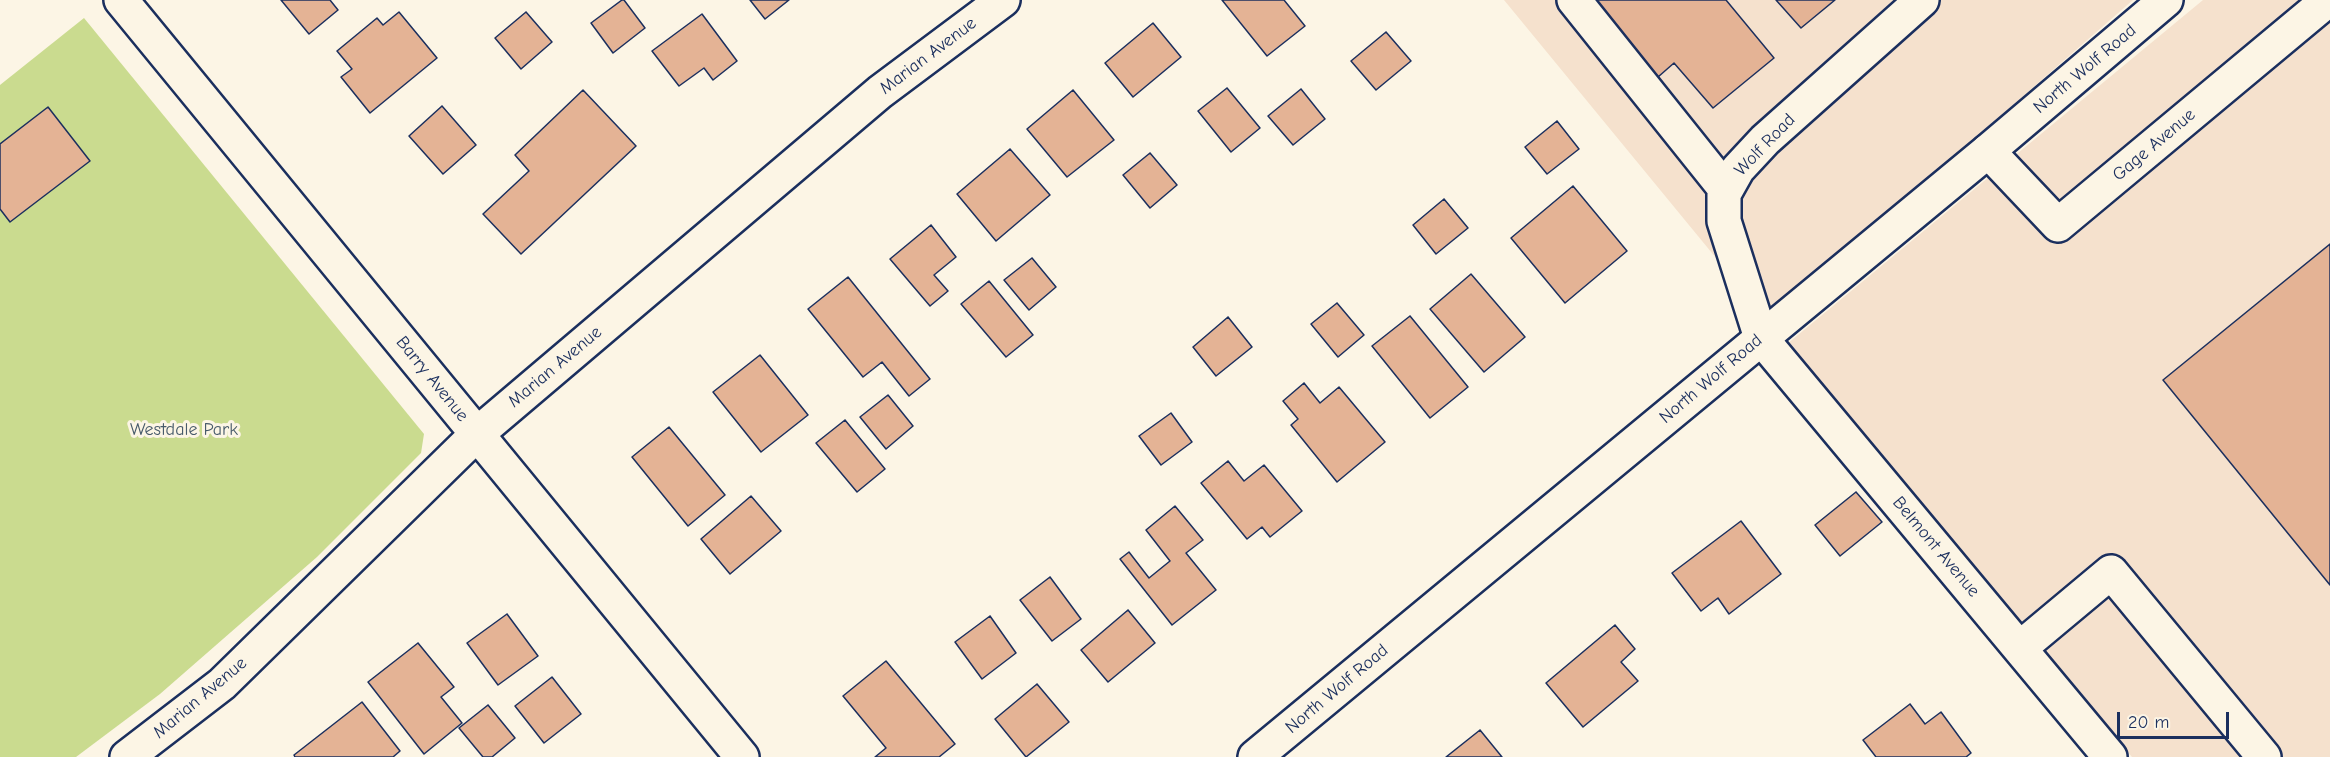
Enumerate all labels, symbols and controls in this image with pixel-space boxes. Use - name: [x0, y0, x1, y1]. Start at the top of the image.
- street label: Marian Avenue: [875, 13, 981, 99]
- street label: North Wolf Road: [2029, 20, 2141, 118]
- street label: Gage Avenue: [2108, 104, 2200, 186]
- street label: Wolf Road: [1730, 109, 1800, 181]
- street label: Marian Avenue: [504, 322, 606, 412]
- street label: North Wolf Road: [1655, 330, 1767, 428]
- street label: Barry Avenue: [391, 332, 473, 426]
- park label: Westdale Park: [130, 419, 238, 441]
- street label: Belmont Avenue: [1888, 492, 1984, 602]
- street label: North Wolf Road: [1281, 640, 1393, 738]
- street label: Marian Avenue: [149, 653, 251, 743]
- scale bar: [2120, 700, 2232, 738]
- text: 20 m: [2128, 712, 2169, 733]

